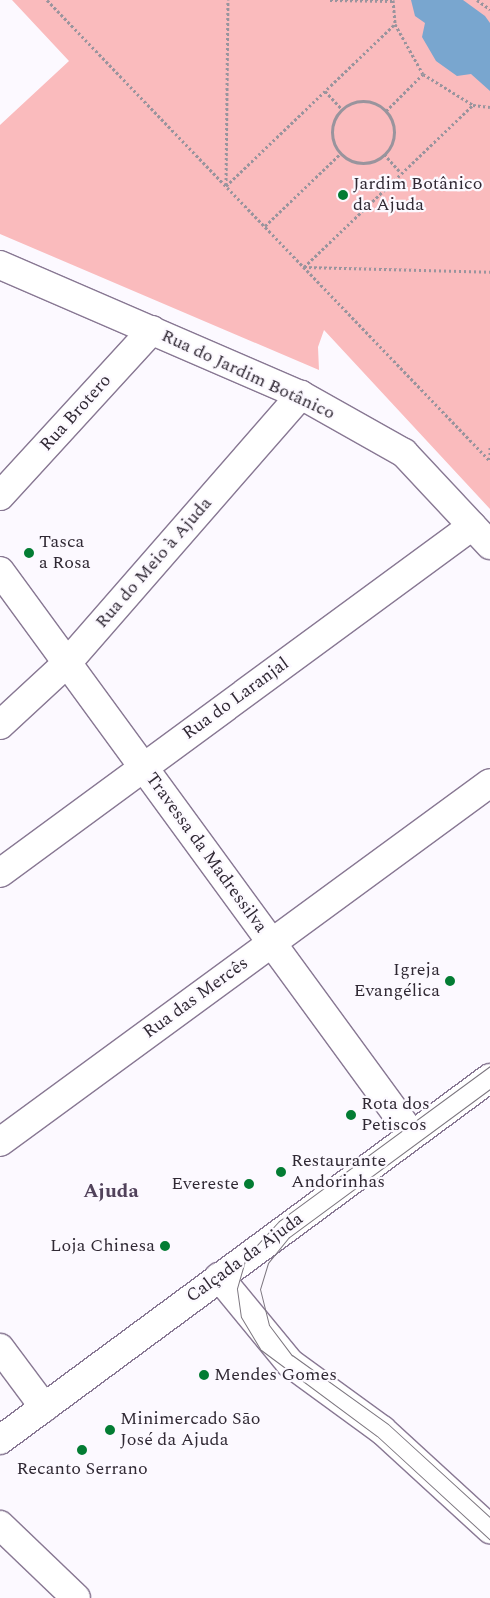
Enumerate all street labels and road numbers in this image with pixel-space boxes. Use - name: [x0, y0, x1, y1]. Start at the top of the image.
- street label: Rua do Jardim Botânico: [158, 325, 338, 425]
- street label: Rua Brotero: [36, 370, 116, 456]
- street label: Rua do Meio à Ajuda: [91, 493, 217, 633]
- street label: Rua do Laranjal: [179, 653, 293, 745]
- street label: Travessa da Madressilva: [141, 769, 271, 937]
- street label: Rua das Mercês: [139, 953, 253, 1043]
- street label: Calçada da Ajuda: [182, 1208, 308, 1308]

